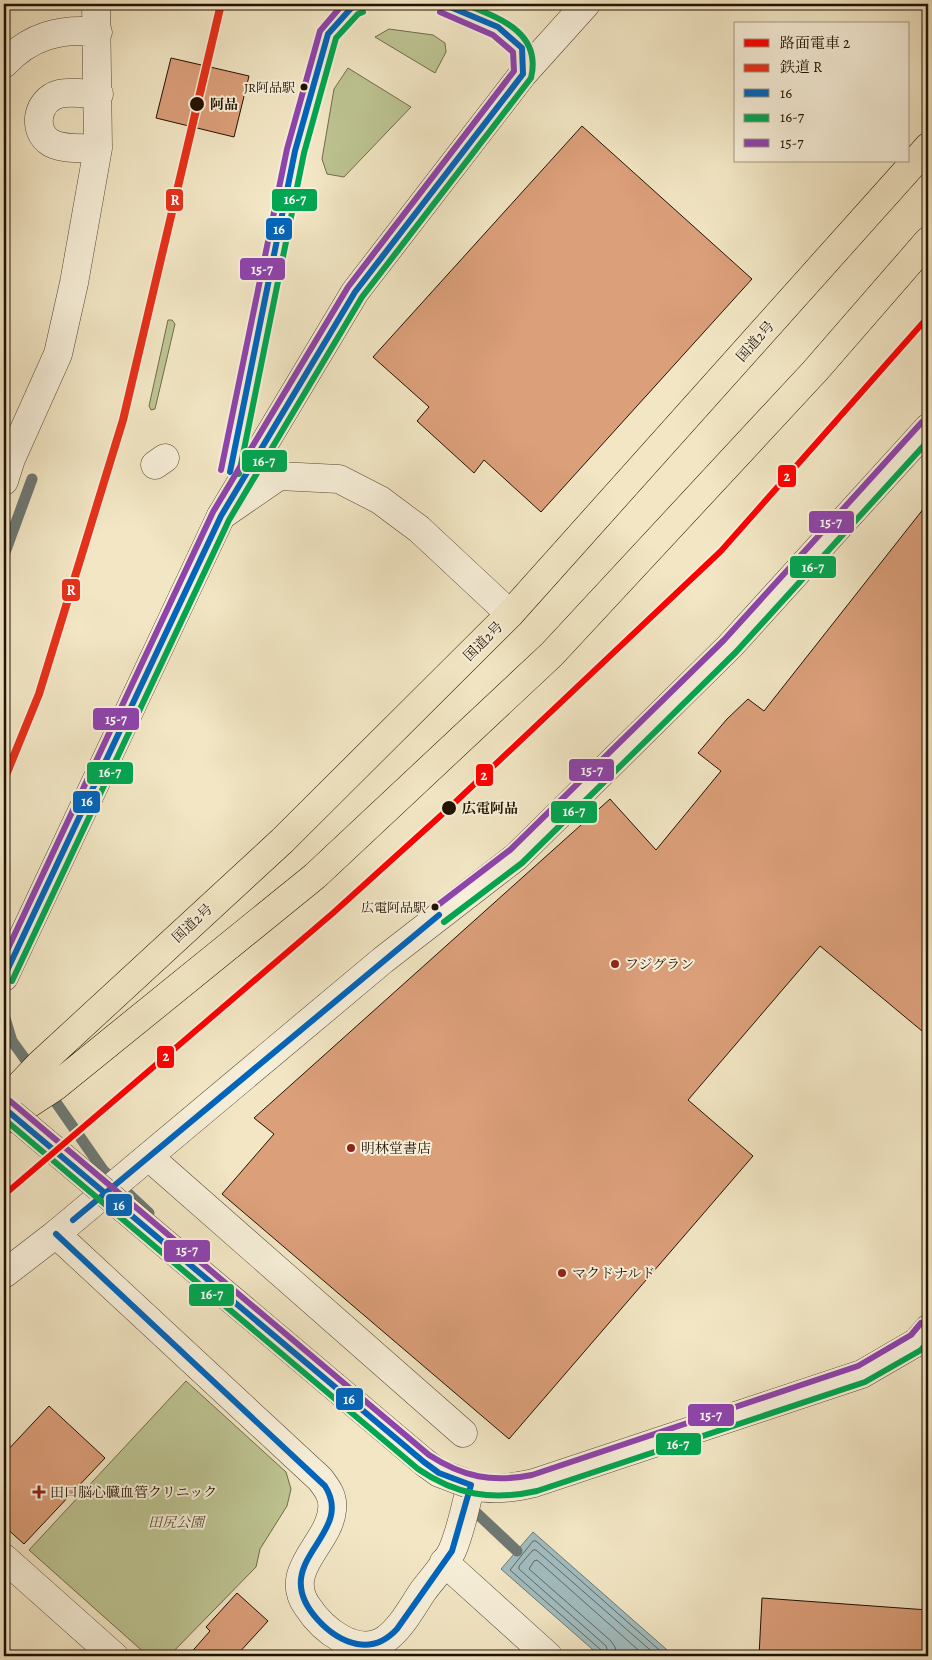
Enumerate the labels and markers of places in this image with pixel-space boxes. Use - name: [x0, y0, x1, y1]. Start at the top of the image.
- place label: JR阿品駅: [244, 79, 295, 96]
- marker: JR阿品駅: [299, 82, 309, 92]
- marker: 阿品: [188, 95, 206, 113]
- place label: 阿品: [210, 95, 238, 114]
- marker: 広電阿品: [440, 799, 458, 817]
- place label: 広電阿品: [462, 799, 518, 818]
- place label: 広電阿品駅: [361, 899, 426, 916]
- marker: 広電阿品駅: [430, 902, 440, 912]
- place label: フジグラン: [625, 955, 694, 974]
- marker: フジグラン: [609, 958, 621, 970]
- place label: 明林堂書店: [361, 1139, 431, 1158]
- marker: 明林堂書店: [345, 1142, 357, 1154]
- place label: マクドナルド: [572, 1264, 655, 1283]
- marker: マクドナルド: [556, 1267, 568, 1279]
- place label: 田口脳心臓血管クリニック: [50, 1483, 217, 1502]
- marker: 田口脳心臓血管クリニック: [32, 1485, 46, 1499]

